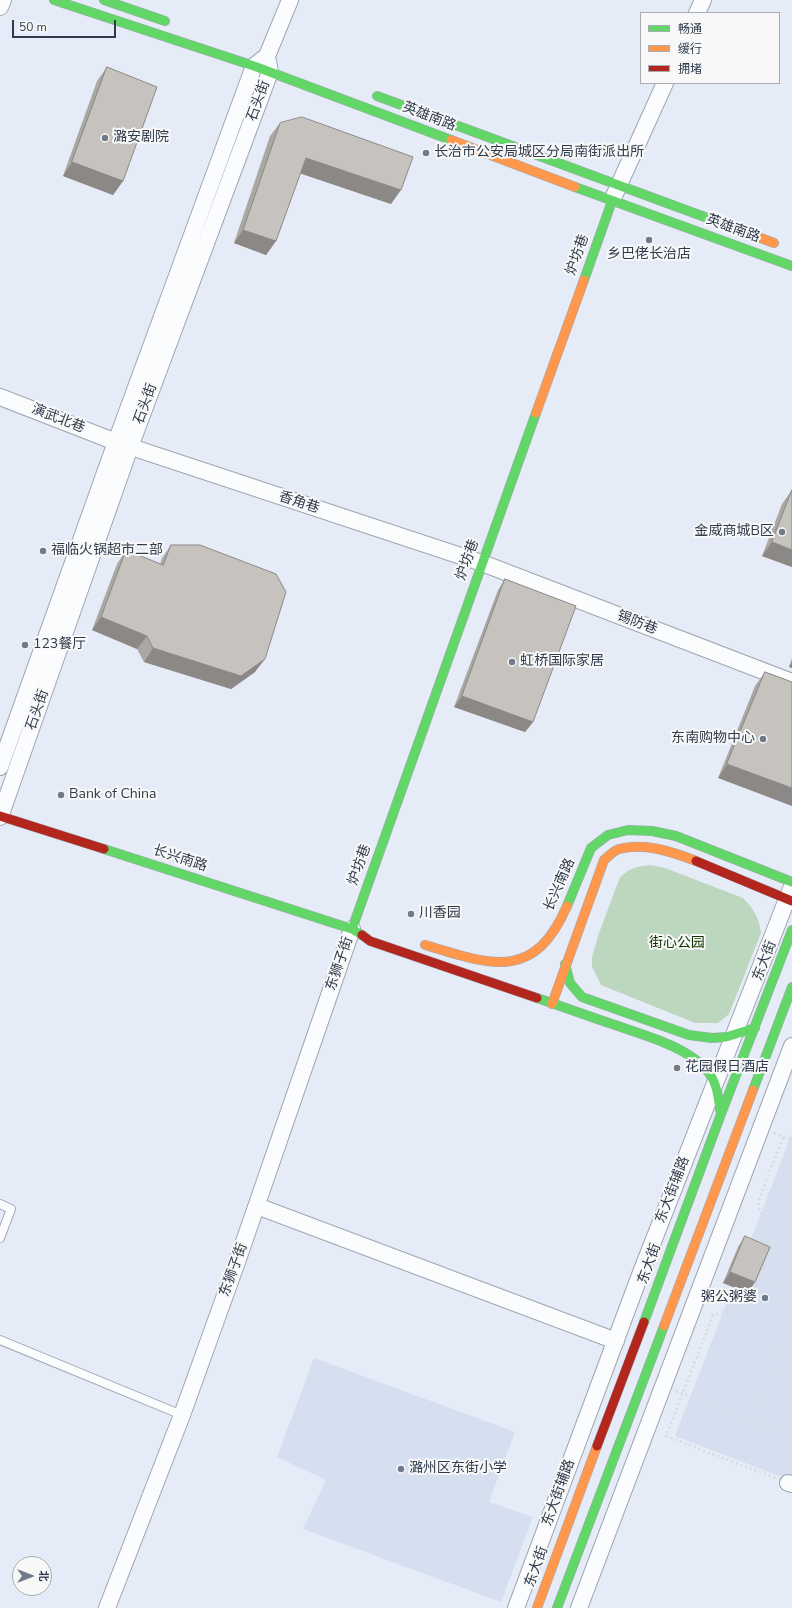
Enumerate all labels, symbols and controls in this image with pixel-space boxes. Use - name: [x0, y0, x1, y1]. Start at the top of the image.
- scale bar: [14, 12, 118, 38]
- legend: [640, 12, 780, 84]
- text: 50 m: [19, 19, 47, 35]
- text: 畅通: [678, 21, 702, 37]
- text: 缓行: [678, 41, 702, 57]
- text: 拥堵: [678, 61, 702, 77]
- street label: 石头街: [244, 78, 274, 124]
- street label: 英雄南路: [400, 99, 458, 135]
- place label: 潞安剧院: [113, 130, 169, 146]
- marker: 潞安剧院: [100, 133, 110, 143]
- place label: 长治市公安局城区分局南街派出所: [434, 145, 644, 161]
- marker: 长治市公安局城区分局南街派出所: [421, 148, 431, 158]
- street label: 英雄南路: [704, 212, 762, 246]
- street label: 炉坊巷: [563, 232, 593, 278]
- marker: 乡巴佬长治店: [644, 235, 654, 245]
- place label: 乡巴佬长治店: [607, 247, 691, 263]
- street label: 石头街: [131, 381, 161, 427]
- street label: 演武北巷: [29, 401, 87, 437]
- street label: 香角巷: [276, 489, 322, 517]
- place label: 金威商城B区: [695, 524, 774, 540]
- marker: 金威商城B区: [777, 527, 787, 537]
- street label: 炉坊巷: [453, 537, 483, 583]
- place label: 福临火锅超市二部: [51, 543, 163, 559]
- marker: 福临火锅超市二部: [38, 546, 48, 556]
- street label: 锡防巷: [614, 608, 660, 638]
- place label: 123餐厅: [33, 637, 86, 653]
- marker: 123餐厅: [20, 640, 30, 650]
- place label: 虹桥国际家居: [520, 654, 604, 670]
- marker: 虹桥国际家居: [507, 657, 517, 667]
- street label: 石头街: [23, 687, 53, 733]
- place label: 东南购物中心: [671, 731, 755, 747]
- marker: 东南购物中心: [758, 734, 768, 744]
- place label: Bank of China: [69, 787, 156, 803]
- marker: Bank of China: [56, 790, 66, 800]
- street label: 长兴南路: [151, 842, 209, 876]
- street label: 炉坊巷: [345, 842, 375, 888]
- street label: 长兴南路: [541, 856, 579, 914]
- place label: 川香园: [419, 906, 461, 922]
- marker: 川香园: [406, 909, 416, 919]
- street label: 东狮子街: [323, 935, 357, 993]
- park label: 街心公园: [649, 936, 705, 952]
- street label: 东大街: [750, 938, 780, 984]
- place label: 花园假日酒店: [685, 1060, 769, 1076]
- marker: 花园假日酒店: [672, 1063, 682, 1073]
- street label: 东大街辅路: [653, 1154, 693, 1226]
- street label: 东狮子街: [217, 1241, 251, 1299]
- street label: 东大街: [635, 1241, 665, 1287]
- place label: 粥公粥婆: [701, 1290, 757, 1306]
- marker: 粥公粥婆: [760, 1293, 770, 1303]
- street label: 东大街辅路: [539, 1457, 579, 1529]
- place label: 潞州区东街小学: [409, 1461, 507, 1477]
- marker: 潞州区东街小学: [396, 1464, 406, 1474]
- street label: 东大街: [522, 1544, 552, 1590]
- north arrow: [12, 1556, 52, 1596]
- text: 北: [36, 1571, 51, 1582]

